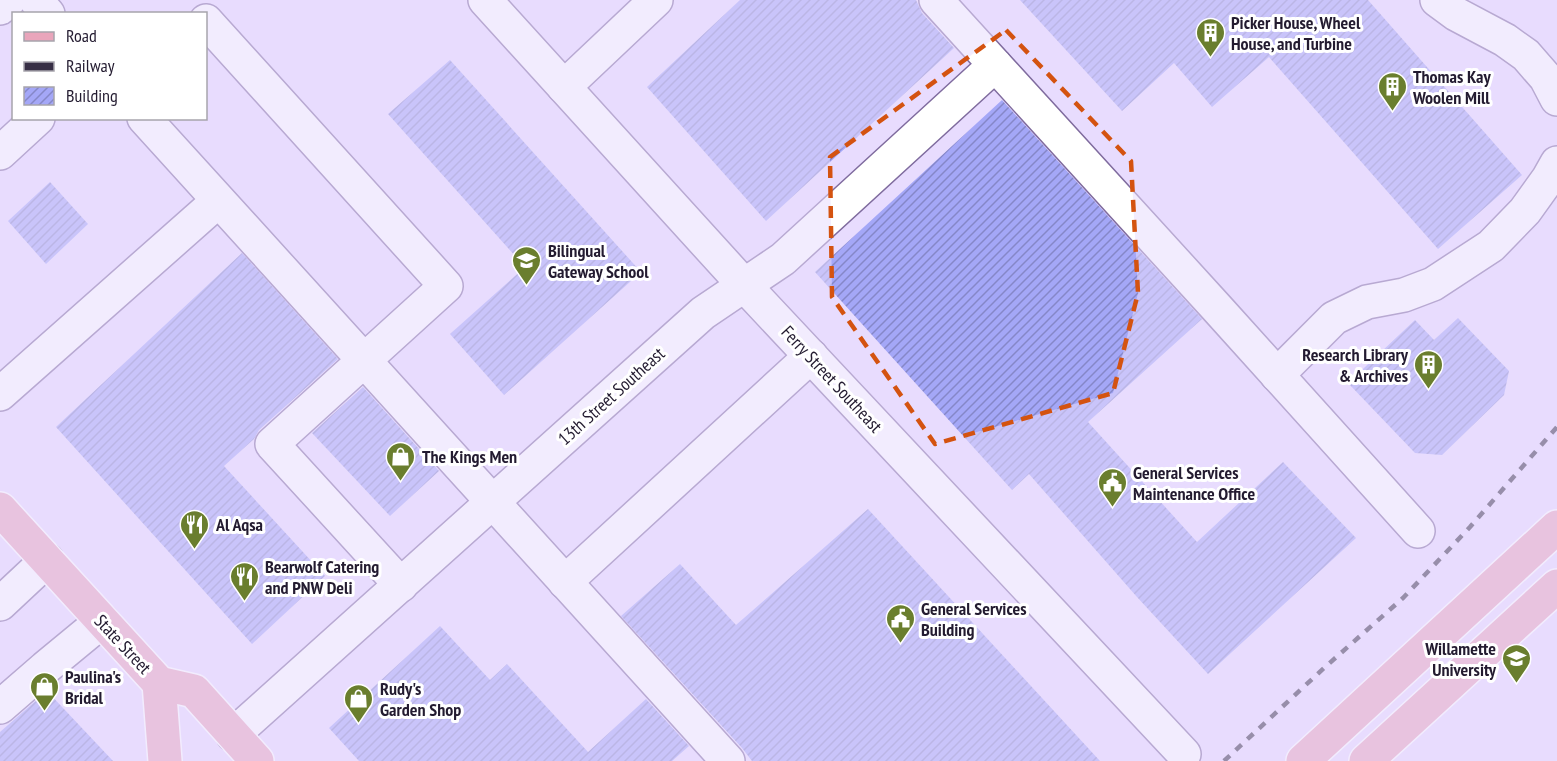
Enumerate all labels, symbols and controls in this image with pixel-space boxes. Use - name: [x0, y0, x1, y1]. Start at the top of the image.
- place label: Picker House, Wheel House, and Turbine: [1231, 11, 1361, 55]
- legend: [12, 12, 207, 120]
- building icon: Picker House, Wheel House, and Turbine: [1194, 16, 1226, 58]
- text: Road: [66, 24, 97, 47]
- text: Railway: [66, 54, 115, 77]
- place label: Thomas Kay Woolen Mill: [1412, 65, 1492, 109]
- building icon: Thomas Kay Woolen Mill: [1376, 70, 1408, 112]
- text: Building: [66, 84, 118, 107]
- place label: Bilingual Gateway School: [548, 239, 649, 283]
- school or university icon: Bilingual Gateway School: [511, 244, 543, 286]
- street label: Ferry Street Southeast: [777, 321, 887, 437]
- street label: 13th Street Southeast: [553, 342, 669, 450]
- place label: Research Library & Archives: [1302, 343, 1409, 387]
- building icon: Research Library & Archives: [1413, 348, 1445, 390]
- shop icon: The Kings Men: [385, 440, 417, 482]
- place label: The Kings Men: [422, 445, 517, 468]
- place label: General Services Maintenance Office: [1133, 461, 1255, 505]
- public building icon: General Services Maintenance Office: [1096, 466, 1128, 508]
- restaurant icon: Al Aqsa: [179, 508, 211, 550]
- place label: Al Aqsa: [215, 513, 263, 536]
- place label: Bearwolf Catering and PNW Deli: [265, 555, 379, 599]
- restaurant icon: Bearwolf Catering and PNW Deli: [228, 560, 260, 602]
- place label: General Services Building: [921, 597, 1026, 641]
- public building icon: General Services Building: [884, 602, 916, 644]
- street label: State Street: [90, 609, 156, 679]
- place label: Willamette University: [1424, 637, 1497, 681]
- school or university icon: Willamette University: [1501, 642, 1533, 684]
- place label: Paulina's Bridal: [65, 665, 121, 709]
- shop icon: Paulina's Bridal: [28, 670, 60, 712]
- place label: Rudy's Garden Shop: [380, 677, 461, 721]
- shop icon: Rudy's Garden Shop: [343, 682, 375, 724]

